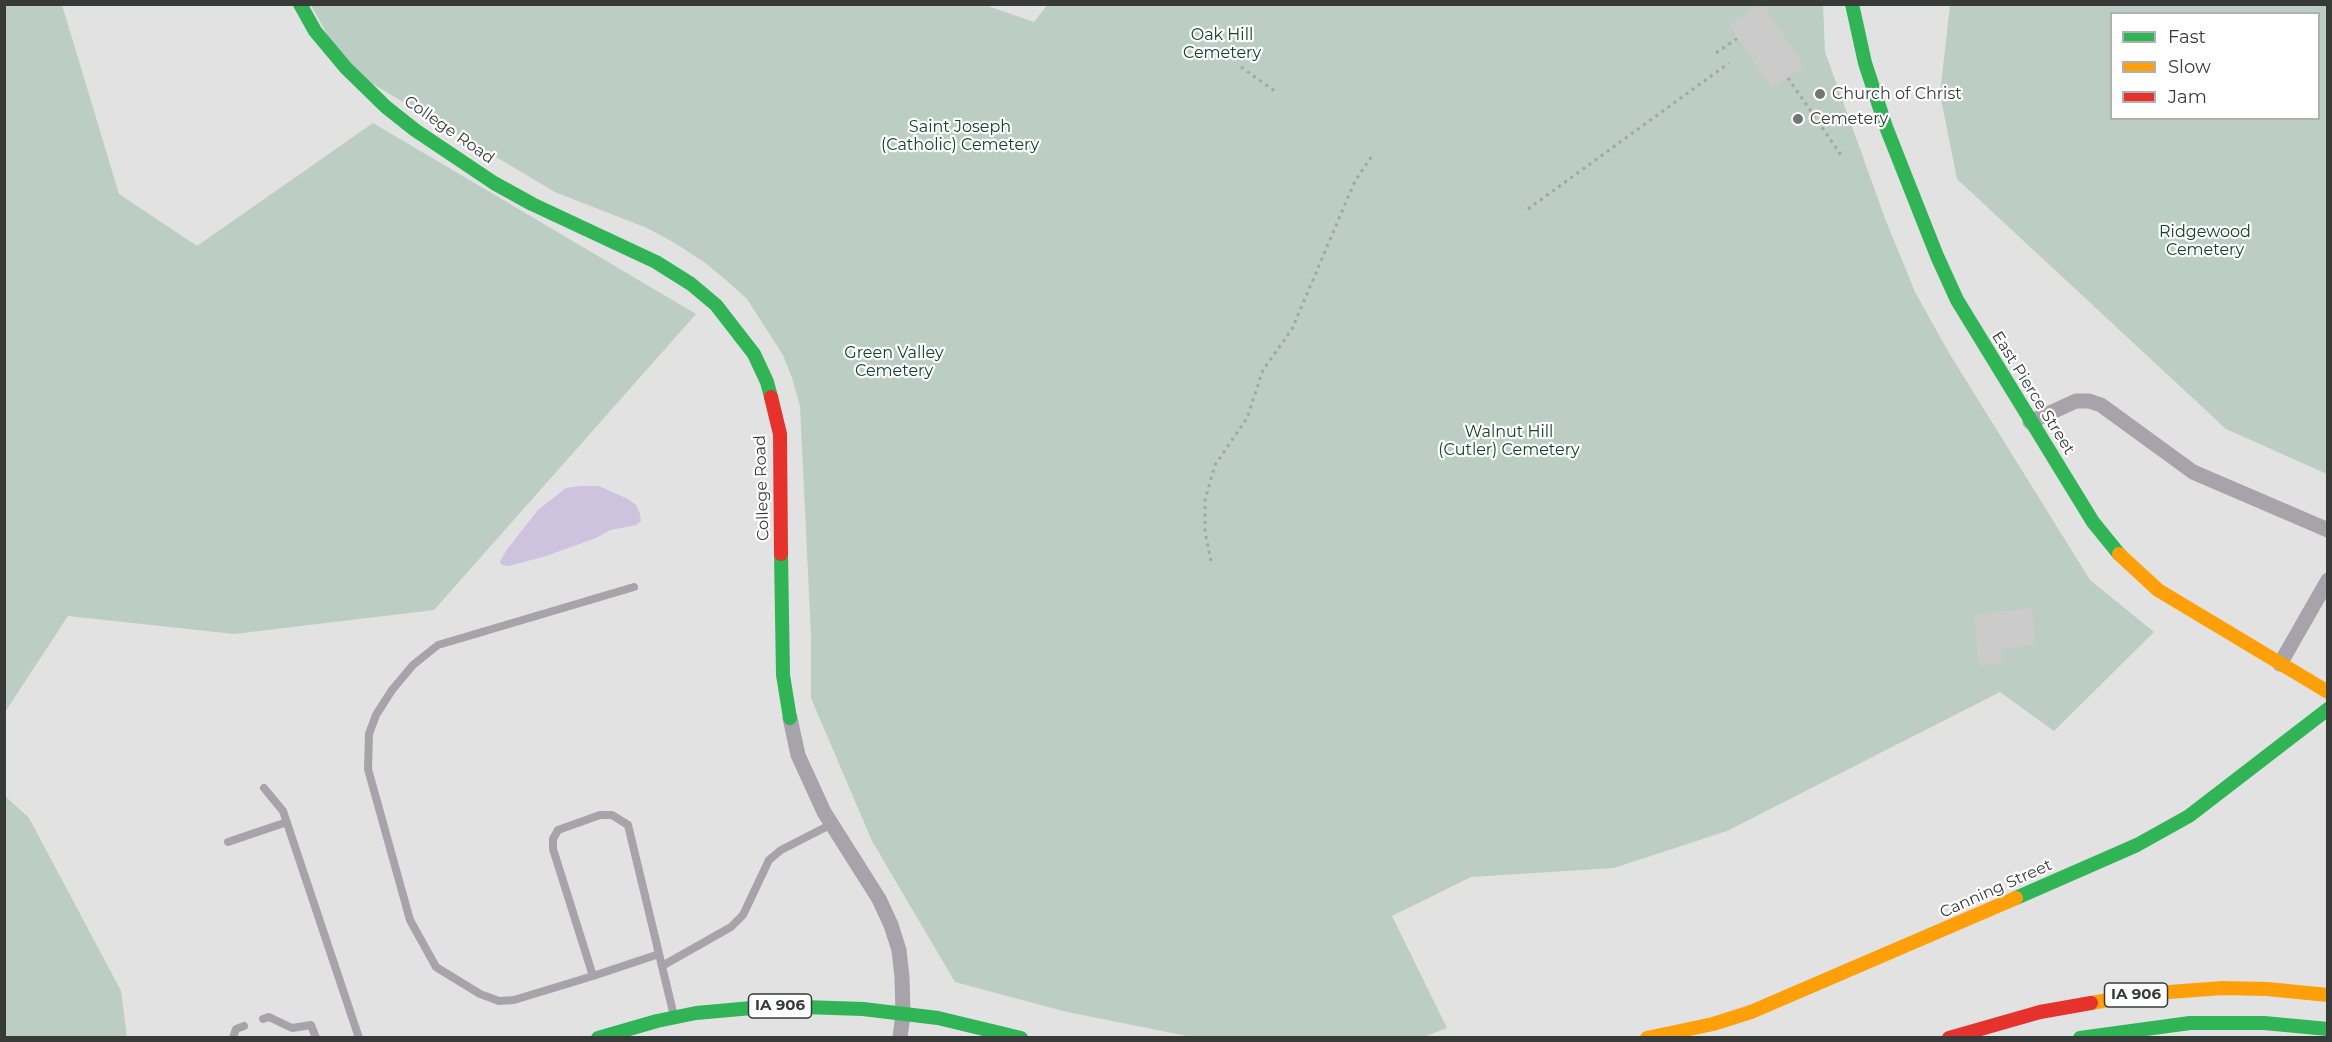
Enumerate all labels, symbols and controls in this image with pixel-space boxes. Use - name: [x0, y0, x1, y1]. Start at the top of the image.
- legend: [2110, 12, 2320, 120]
- park label: Oak Hill Cemetery: [1183, 25, 1261, 63]
- text: Fast: [2168, 26, 2206, 48]
- text: Slow: [2168, 56, 2211, 78]
- place label: Church of Christ: [1832, 84, 1962, 104]
- text: Jam: [2168, 86, 2207, 108]
- marker: Church of Christ: [1813, 87, 1827, 101]
- street label: College Road: [400, 92, 498, 168]
- place label: Cemetery: [1810, 109, 1888, 129]
- marker: Cemetery: [1791, 112, 1805, 126]
- park label: Saint Joseph (Catholic) Cemetery: [881, 117, 1039, 155]
- park label: Ridgewood Cemetery: [2159, 222, 2251, 260]
- street label: East Pierce Street: [1987, 328, 2079, 458]
- park label: Green Valley Cemetery: [844, 343, 944, 381]
- park label: Walnut Hill (Cutler) Cemetery: [1438, 422, 1580, 460]
- street label: College Road: [751, 435, 773, 541]
- street label: Canning Street: [1937, 856, 2055, 922]
- road number: IA 906: [2104, 983, 2168, 1007]
- road number: IA 906: [748, 994, 812, 1018]

